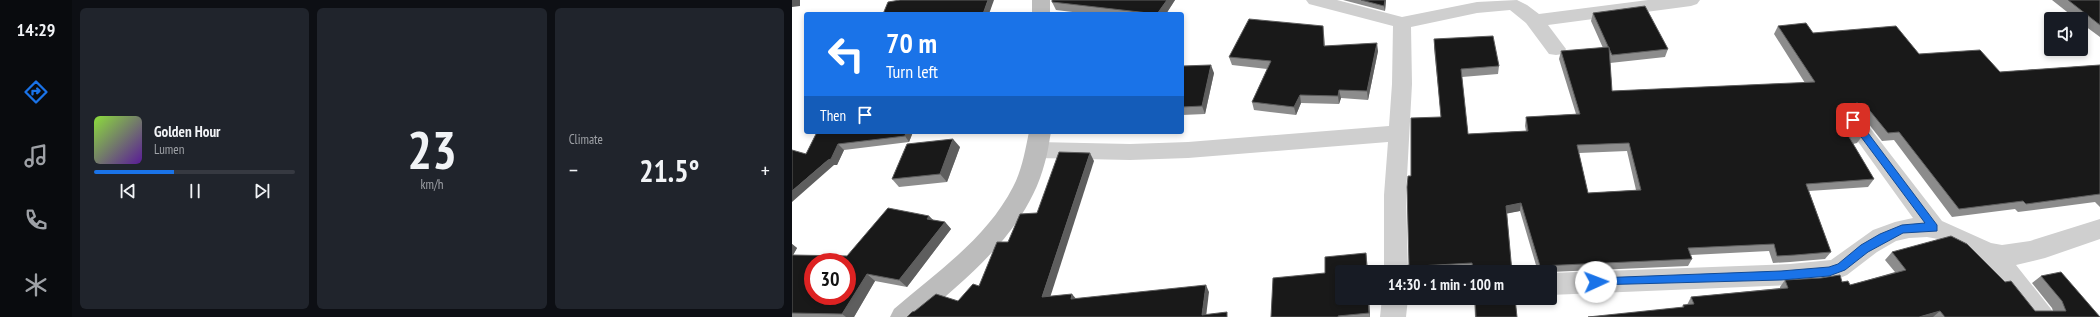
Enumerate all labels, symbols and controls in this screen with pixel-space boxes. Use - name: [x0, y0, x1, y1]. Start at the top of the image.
- map controls: [2044, 12, 2088, 56]
- button: sound: [2044, 12, 2088, 56]
- text: 14:29: [17, 18, 55, 41]
- text: 70 m: [886, 24, 937, 61]
- icon: left: [820, 28, 872, 80]
- text: Turn left: [886, 60, 938, 83]
- icon: directions: [22, 78, 50, 106]
- pin: [1836, 103, 1870, 137]
- icon: arrive: [854, 104, 876, 126]
- text: Then: [820, 106, 846, 125]
- icon: arrive: [1842, 109, 1864, 131]
- text: 23: [407, 116, 457, 183]
- text: Golden Hour: [154, 122, 221, 141]
- text: Climate: [569, 131, 603, 148]
- text: Lumen: [154, 141, 184, 158]
- icon: music: [22, 142, 50, 170]
- text: 21.5°: [639, 151, 699, 190]
- text: −: [569, 156, 578, 184]
- text: +: [761, 156, 770, 184]
- text: km/h: [420, 176, 444, 193]
- icon: previous: [117, 180, 139, 202]
- icon: pause: [184, 180, 206, 202]
- icon: next: [251, 180, 273, 202]
- icon: phone: [22, 206, 50, 234]
- speed limit sign: 30: [804, 253, 856, 305]
- position arrow: [1575, 261, 1617, 303]
- icon: climate: [22, 271, 50, 299]
- text: 14:30 · 1 min · 100 m: [1388, 275, 1504, 294]

